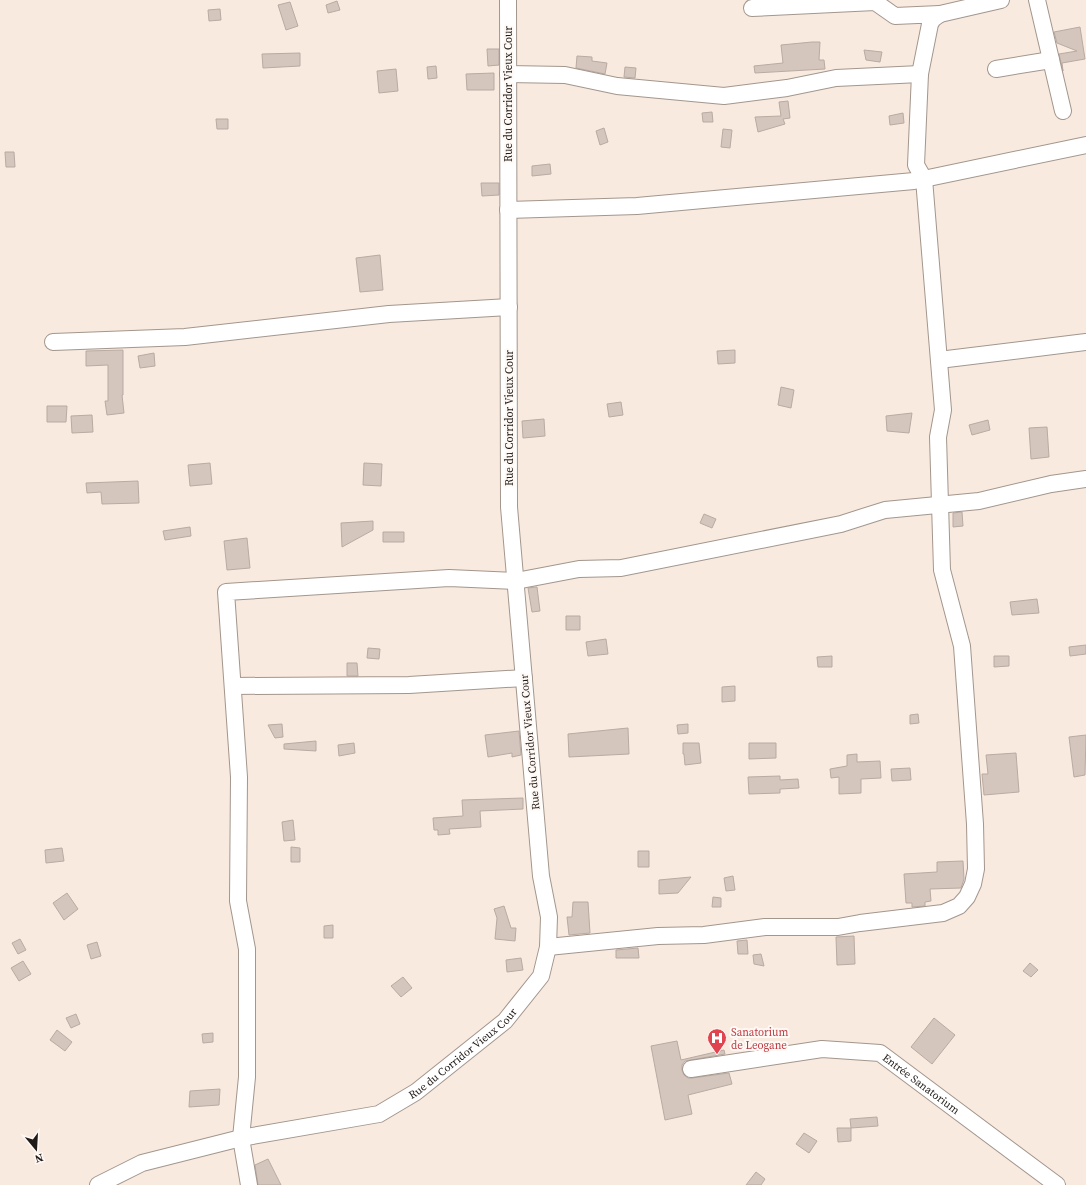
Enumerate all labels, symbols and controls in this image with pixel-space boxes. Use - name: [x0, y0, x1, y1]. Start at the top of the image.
- street label: Rue du Corridor Vieux Cour: [501, 26, 516, 162]
- street label: Rue du Corridor Vieux Cour: [502, 350, 517, 486]
- street label: Rue du Corridor Vieux Cour: [517, 673, 543, 810]
- street label: Rue du Corridor Vieux Cour: [406, 1004, 520, 1102]
- place label: Sanatorium de Leogane: [731, 1025, 788, 1053]
- hospital icon: Sanatorium de Leogane: [706, 1027, 728, 1055]
- street label: Entrée Sanatorium: [880, 1050, 963, 1117]
- north arrow: [16, 1129, 56, 1169]
- text: N: [33, 1150, 45, 1166]

